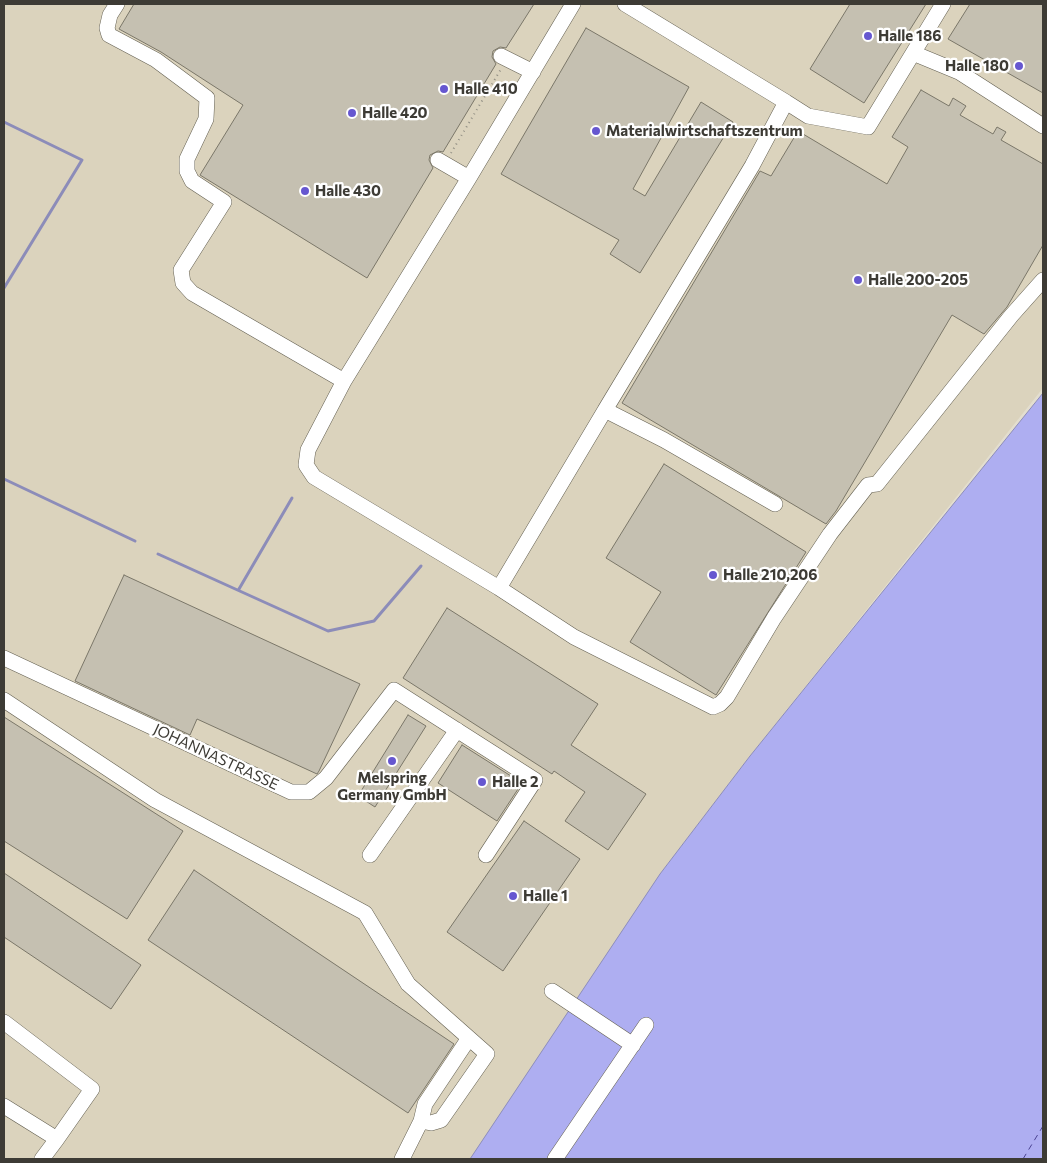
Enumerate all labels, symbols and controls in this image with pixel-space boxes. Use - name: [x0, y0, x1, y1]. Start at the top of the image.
- place label: Halle 186: [878, 27, 941, 45]
- marker: Halle 186: [862, 30, 874, 42]
- place label: Halle 180: [945, 57, 1009, 75]
- marker: Halle 180: [1013, 60, 1025, 72]
- place label: Halle 410: [454, 80, 518, 98]
- marker: Halle 410: [438, 83, 450, 95]
- place label: Halle 420: [362, 104, 428, 122]
- marker: Halle 420: [346, 107, 358, 119]
- place label: Materialwirtschaftszentrum: [606, 122, 803, 140]
- marker: Materialwirtschaftszentrum: [590, 125, 602, 137]
- place label: Halle 430: [315, 182, 381, 200]
- marker: Halle 430: [299, 185, 311, 197]
- place label: Halle 200-205: [868, 271, 968, 289]
- marker: Halle 200-205: [852, 274, 864, 286]
- place label: Halle 210,206: [723, 566, 818, 584]
- marker: Halle 210,206: [707, 569, 719, 581]
- street label: JOHANNASTRASSE: [150, 720, 282, 794]
- marker: Melspring Germany GmbH: [386, 755, 398, 767]
- place label: Melspring Germany GmbH: [337, 769, 447, 804]
- place label: Halle 2: [492, 773, 539, 791]
- marker: Halle 2: [476, 776, 488, 788]
- place label: Halle 1: [523, 887, 568, 905]
- marker: Halle 1: [507, 890, 519, 902]

